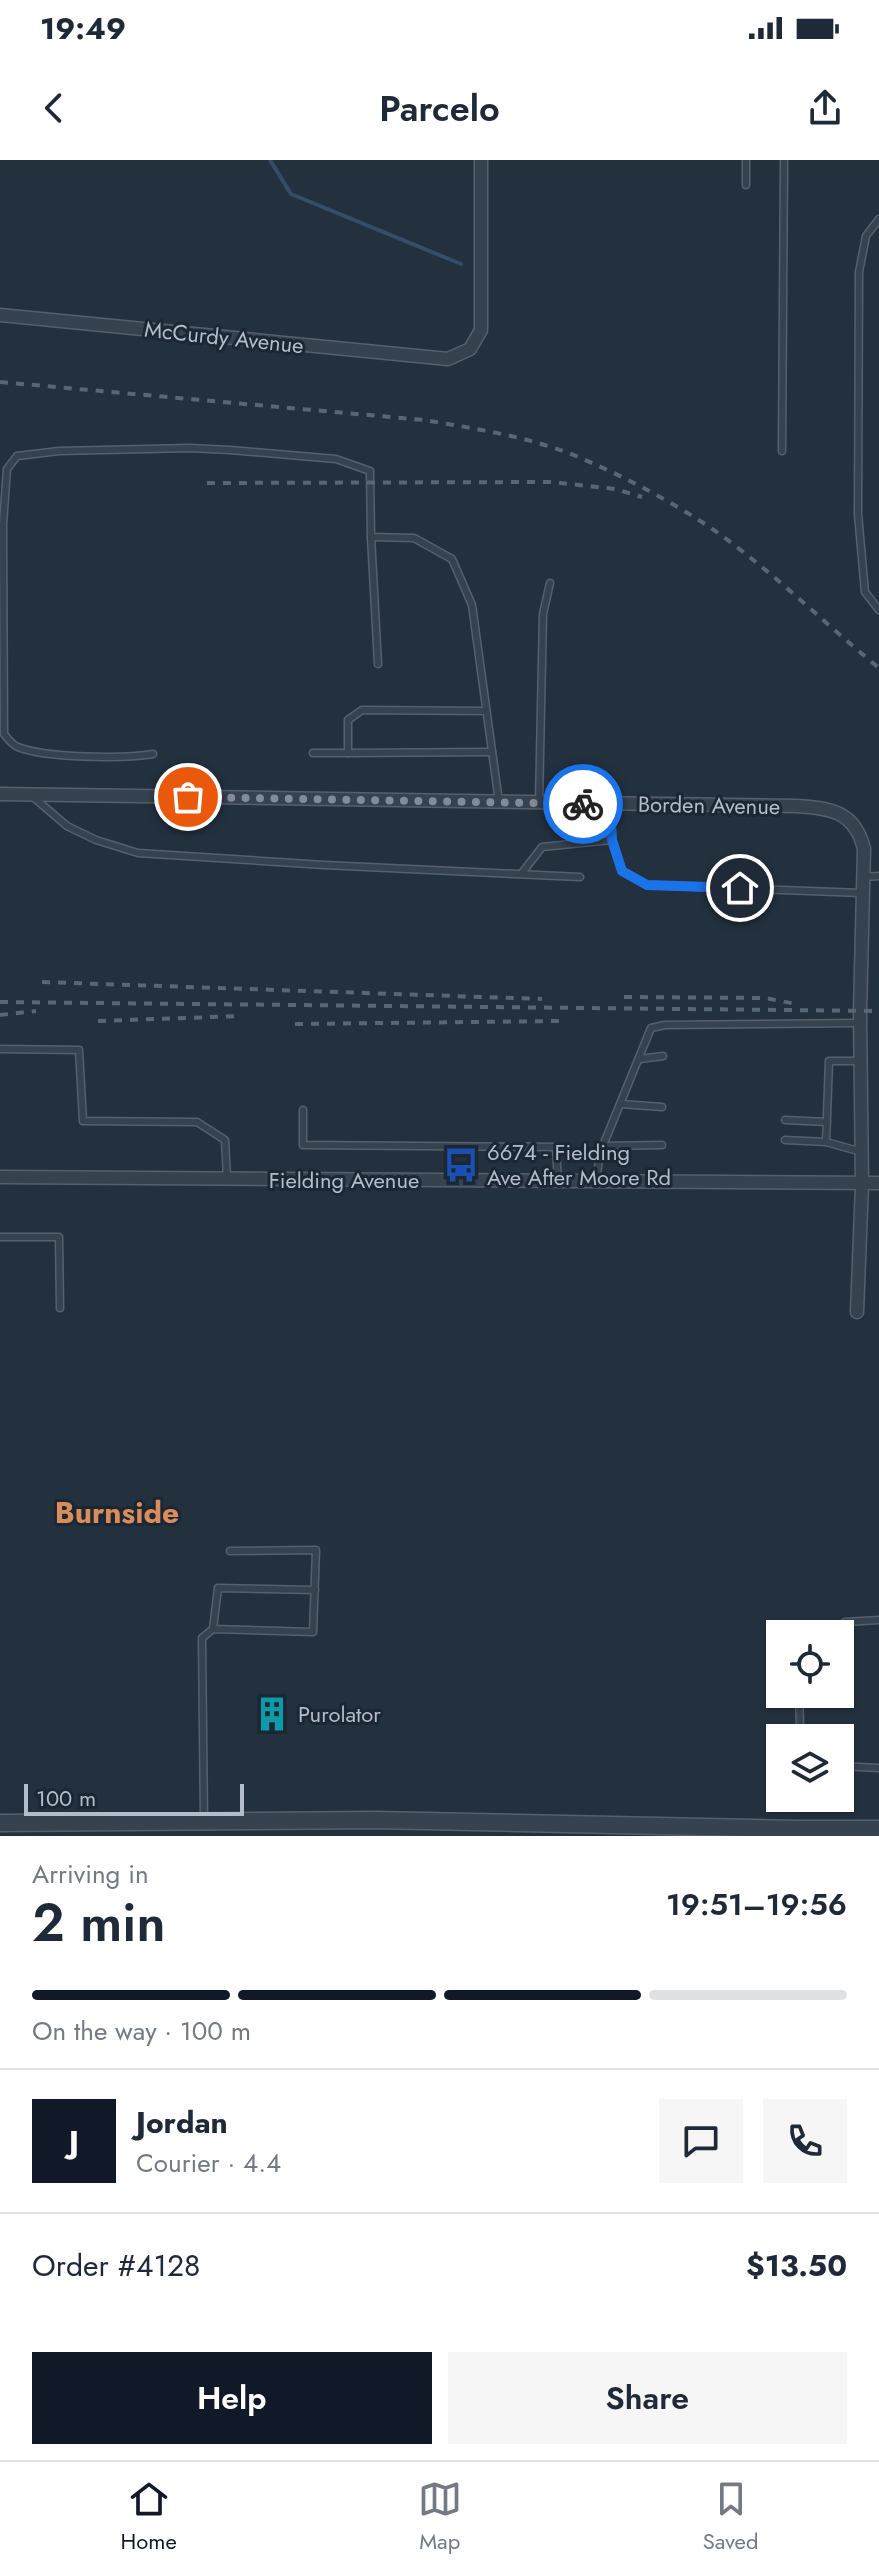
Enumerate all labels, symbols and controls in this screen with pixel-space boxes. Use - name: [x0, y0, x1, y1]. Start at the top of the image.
- text: 19:49: [40, 7, 126, 50]
- text: Parcelo: [379, 82, 500, 134]
- icon: back: [32, 86, 76, 130]
- icon: share: [803, 86, 847, 130]
- street label: McCurdy Avenue: [143, 313, 305, 361]
- pin: [154, 763, 222, 831]
- courier: [543, 764, 623, 844]
- icon: bag: [166, 775, 210, 819]
- icon: bike: [561, 782, 605, 826]
- street label: Borden Avenue: [638, 788, 780, 822]
- pin: [706, 854, 774, 922]
- icon: home: [718, 866, 762, 910]
- place label: 6674 - Fielding Ave After Moore Rd: [487, 1136, 671, 1193]
- bus stop icon: 6674 - Fielding Ave After Moore Rd: [442, 1146, 480, 1184]
- street label: Fielding Avenue: [269, 1164, 419, 1196]
- district label: Burnside: [55, 1491, 179, 1534]
- map controls: [766, 1620, 854, 1812]
- button: locate: [766, 1620, 854, 1708]
- building icon: Purolator: [253, 1695, 291, 1733]
- place label: Purolator: [298, 1698, 381, 1730]
- button: layers: [766, 1724, 854, 1812]
- scale bar: [24, 1780, 244, 1816]
- text: 100 m: [36, 1782, 96, 1814]
- text: Arriving in: [32, 1855, 149, 1893]
- text: 19:51–19:56: [666, 1883, 847, 1926]
- text: 2 min: [32, 1885, 165, 1961]
- text: On the way · 100 m: [32, 2012, 251, 2050]
- button: chat: [659, 2099, 743, 2183]
- button: phone: [763, 2099, 847, 2183]
- text: Jordan: [136, 2101, 228, 2144]
- text: J: [69, 2120, 79, 2163]
- text: Courier · 4.4: [136, 2144, 281, 2182]
- text: Order #4128: [32, 2244, 200, 2287]
- text: $13.50: [746, 2244, 847, 2287]
- button: Help: [32, 2352, 432, 2444]
- button: Share: [448, 2352, 847, 2444]
- tab: Home: [121, 2477, 177, 2557]
- tab: Map: [418, 2477, 462, 2557]
- tab: Saved: [703, 2477, 758, 2557]

